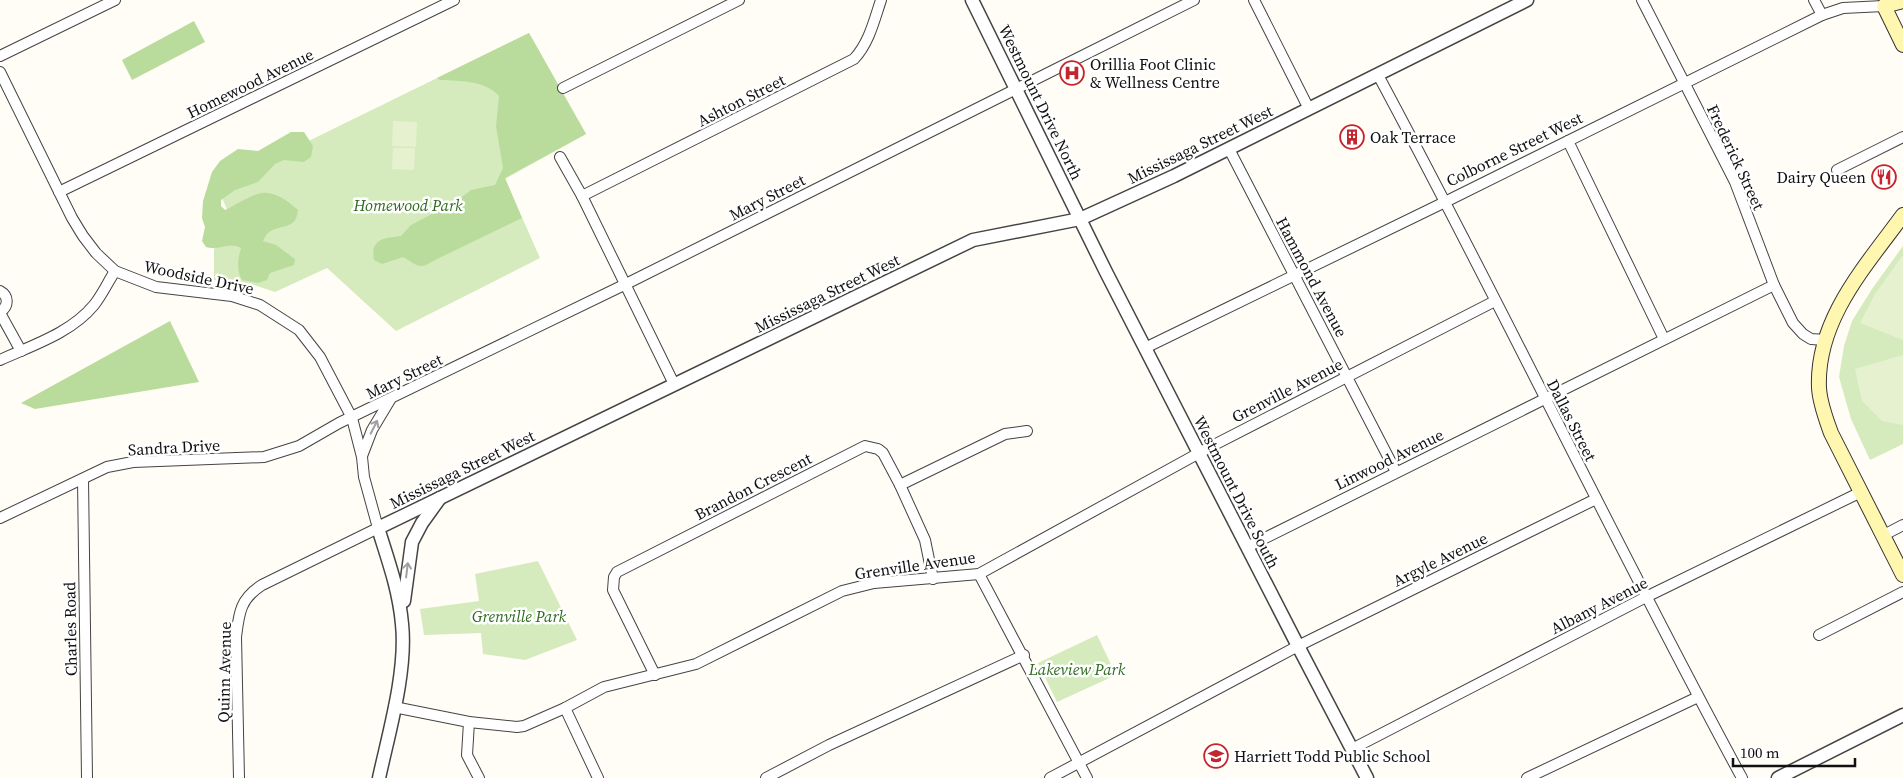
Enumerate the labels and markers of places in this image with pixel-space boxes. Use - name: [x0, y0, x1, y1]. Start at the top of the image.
- place label: Orillia Foot Clinic & Wellness Centre: [1090, 53, 1220, 93]
- hospital icon: Orillia Foot Clinic & Wellness Centre: [1059, 60, 1085, 86]
- building icon: Oak Terrace: [1339, 124, 1365, 150]
- place label: Oak Terrace: [1370, 126, 1456, 148]
- restaurant icon: Dairy Queen: [1871, 164, 1897, 190]
- place label: Dairy Queen: [1776, 166, 1866, 188]
- school or university icon: Harriett Todd Public School: [1203, 743, 1229, 769]
- place label: Harriett Todd Public School: [1234, 745, 1431, 767]

